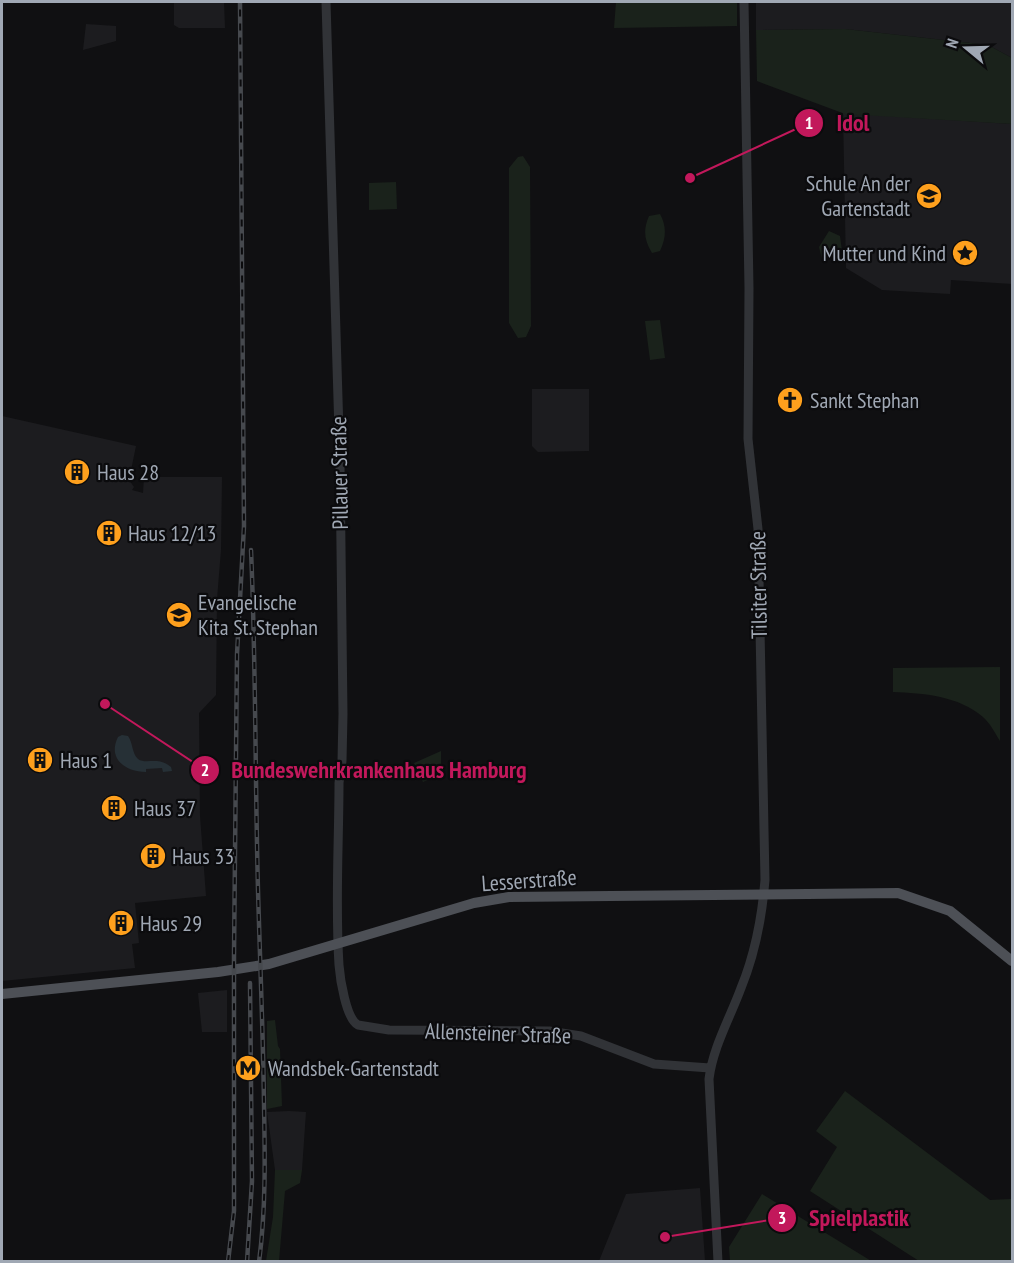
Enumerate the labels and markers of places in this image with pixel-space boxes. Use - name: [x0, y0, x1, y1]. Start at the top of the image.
- callout: Idol: [794, 102, 881, 144]
- place label: Schule An der Gartenstadt: [806, 169, 910, 222]
- school or university icon: Schule An der Gartenstadt: [914, 181, 944, 211]
- place icon: Mutter und Kind: [950, 238, 980, 268]
- place label: Mutter und Kind: [823, 239, 946, 267]
- church icon: Sankt Stephan: [775, 385, 805, 415]
- place label: Sankt Stephan: [810, 386, 919, 414]
- building icon: Haus 28: [62, 457, 92, 487]
- place label: Haus 28: [97, 458, 159, 486]
- building icon: Haus 12/13: [94, 518, 124, 548]
- place label: Haus 12/13: [128, 519, 216, 547]
- place label: Evangelische Kita St. Stephan: [198, 588, 318, 641]
- school or university icon: Evangelische Kita St. Stephan: [164, 600, 194, 630]
- building icon: Haus 1: [25, 745, 55, 775]
- place label: Haus 1: [60, 746, 112, 774]
- callout: Bundeswehrkrankenhaus Hamburg: [190, 749, 539, 791]
- building icon: Haus 37: [99, 793, 129, 823]
- place label: Haus 37: [134, 794, 196, 822]
- building icon: Haus 33: [138, 841, 168, 871]
- place label: Haus 33: [172, 842, 234, 870]
- building icon: Haus 29: [106, 908, 136, 938]
- place label: Haus 29: [140, 909, 202, 937]
- metro station icon: Wandsbek-Gartenstadt: [233, 1053, 263, 1083]
- place label: Wandsbek-Gartenstadt: [268, 1054, 439, 1082]
- callout: Spielplastik: [767, 1197, 921, 1239]

